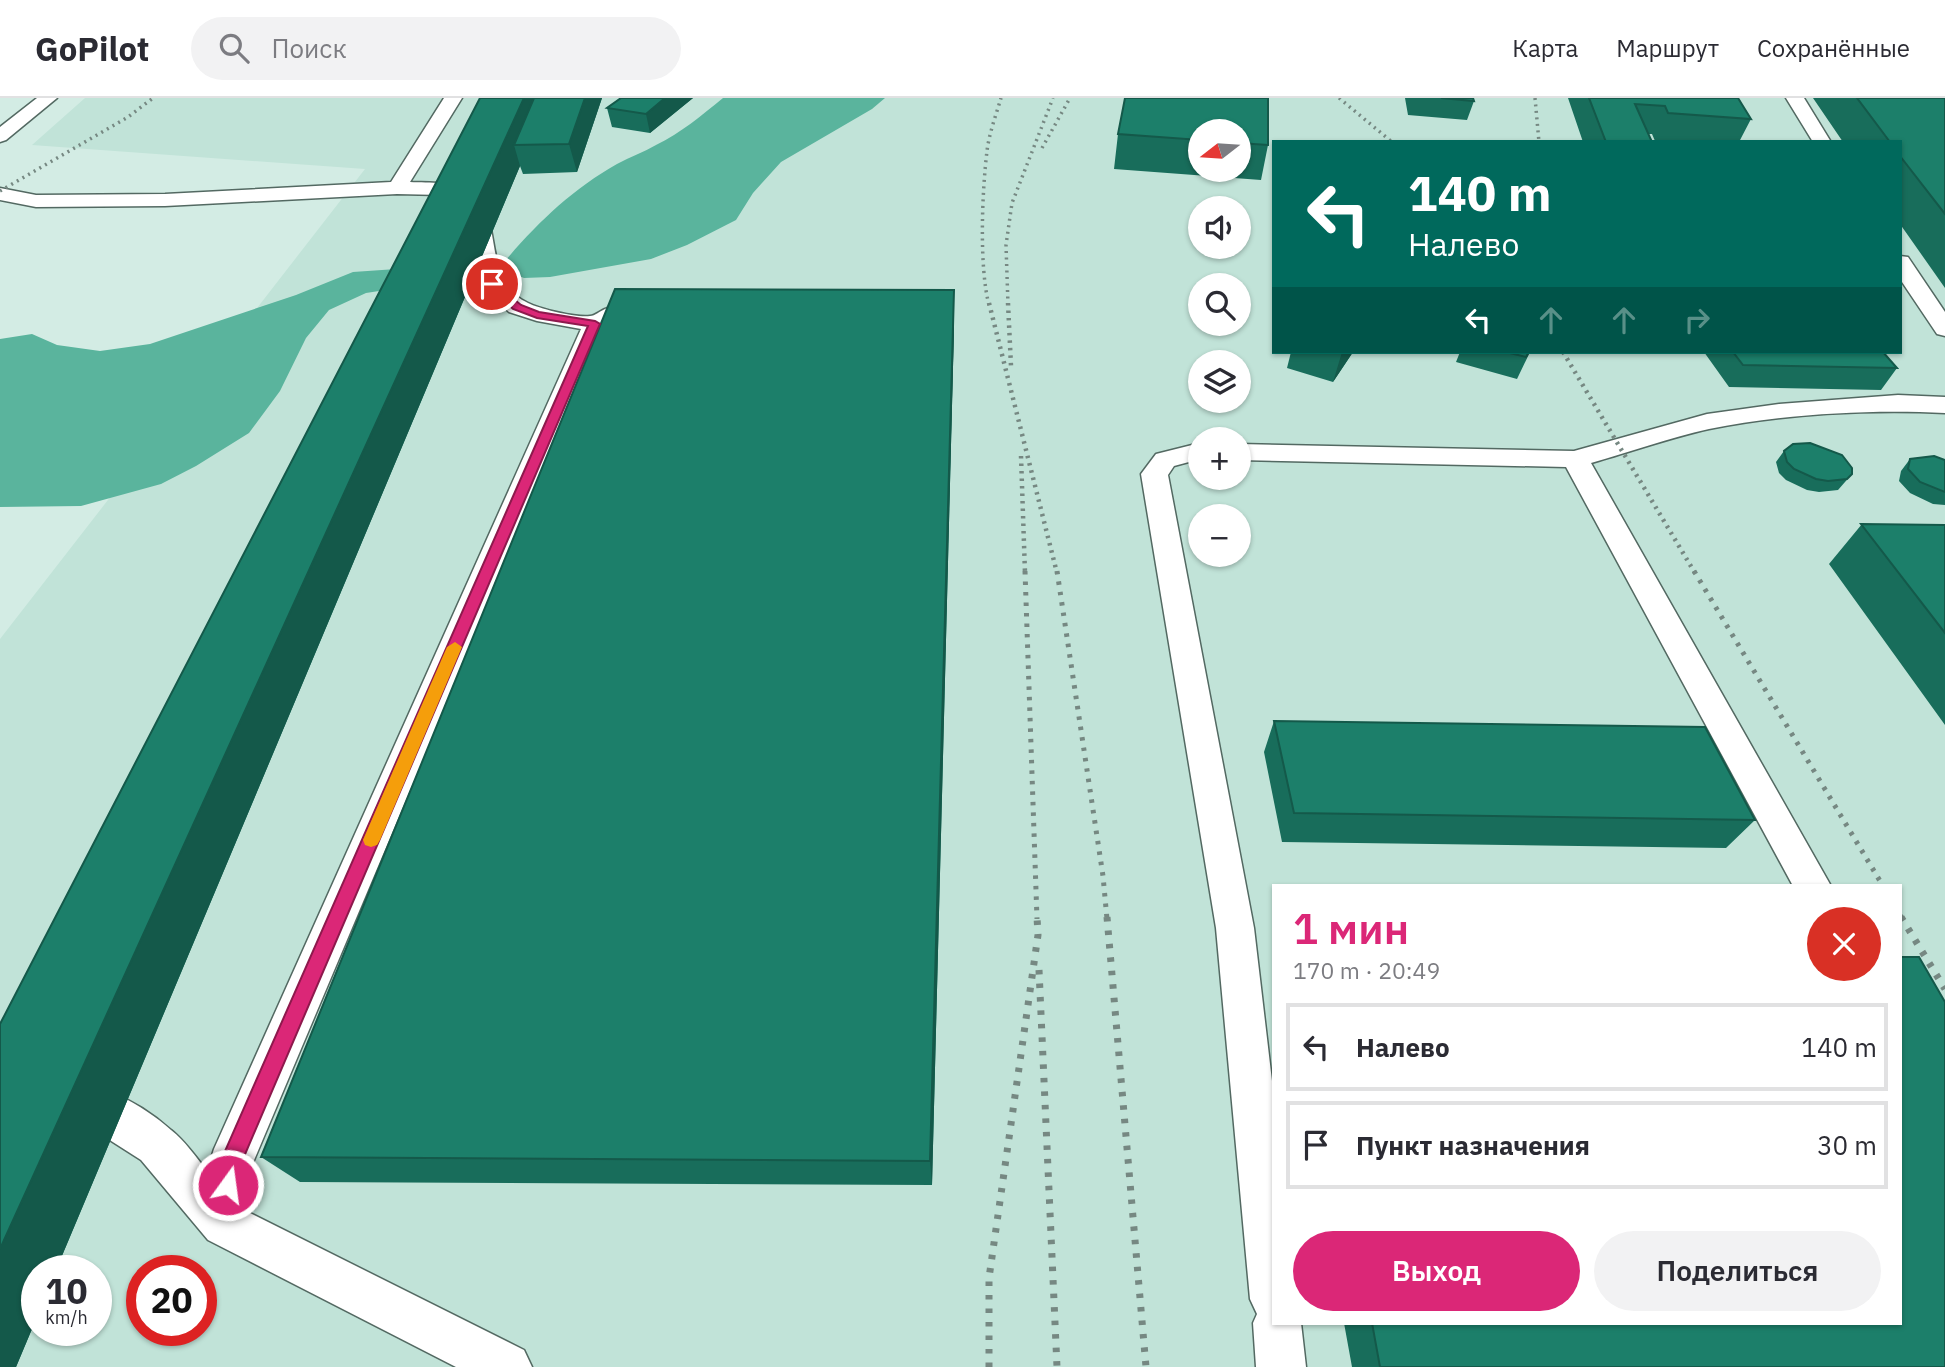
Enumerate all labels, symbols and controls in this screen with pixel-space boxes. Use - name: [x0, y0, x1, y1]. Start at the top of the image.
- search box: [191, 17, 681, 80]
- text: GoPilot: [35, 27, 149, 70]
- icon: search: [215, 29, 253, 67]
- text: Поиск: [271, 31, 347, 65]
- text: Карта: [1512, 32, 1578, 64]
- text: Маршрут: [1616, 32, 1719, 64]
- text: Сохранённые: [1757, 32, 1910, 64]
- north arrow: [1188, 119, 1251, 182]
- map controls: [1188, 119, 1251, 567]
- text: 140 m: [1408, 161, 1552, 224]
- icon: left: [1293, 168, 1384, 259]
- button: sound: [1188, 196, 1251, 259]
- text: Налево: [1408, 223, 1519, 265]
- pin: [462, 254, 522, 314]
- icon: arrive: [473, 265, 511, 303]
- button: search: [1188, 273, 1251, 336]
- icon: left: [1459, 301, 1497, 339]
- icon: ahead: [1532, 301, 1570, 339]
- icon: ahead: [1605, 301, 1643, 339]
- icon: right: [1678, 301, 1716, 339]
- button: layers: [1188, 350, 1251, 413]
- button: +: [1188, 427, 1251, 490]
- button: −: [1188, 504, 1251, 567]
- text: 1 мин: [1293, 901, 1409, 956]
- button: close: [1807, 907, 1881, 981]
- text: 170 m · 20:49: [1293, 955, 1440, 985]
- icon: left: [1297, 1028, 1335, 1066]
- text: Налево: [1356, 1030, 1450, 1064]
- text: 140 m: [1801, 1030, 1877, 1064]
- icon: arrive: [1297, 1126, 1335, 1164]
- text: Пункт назначения: [1356, 1128, 1590, 1162]
- text: 30 m: [1817, 1128, 1877, 1162]
- position arrow: [191, 1148, 265, 1222]
- button: Выход: [1293, 1231, 1580, 1311]
- button: Поделиться: [1594, 1231, 1881, 1311]
- speed limit sign: 20: [126, 1255, 217, 1346]
- text: 10: [45, 1268, 88, 1314]
- text: km/h: [45, 1306, 88, 1329]

